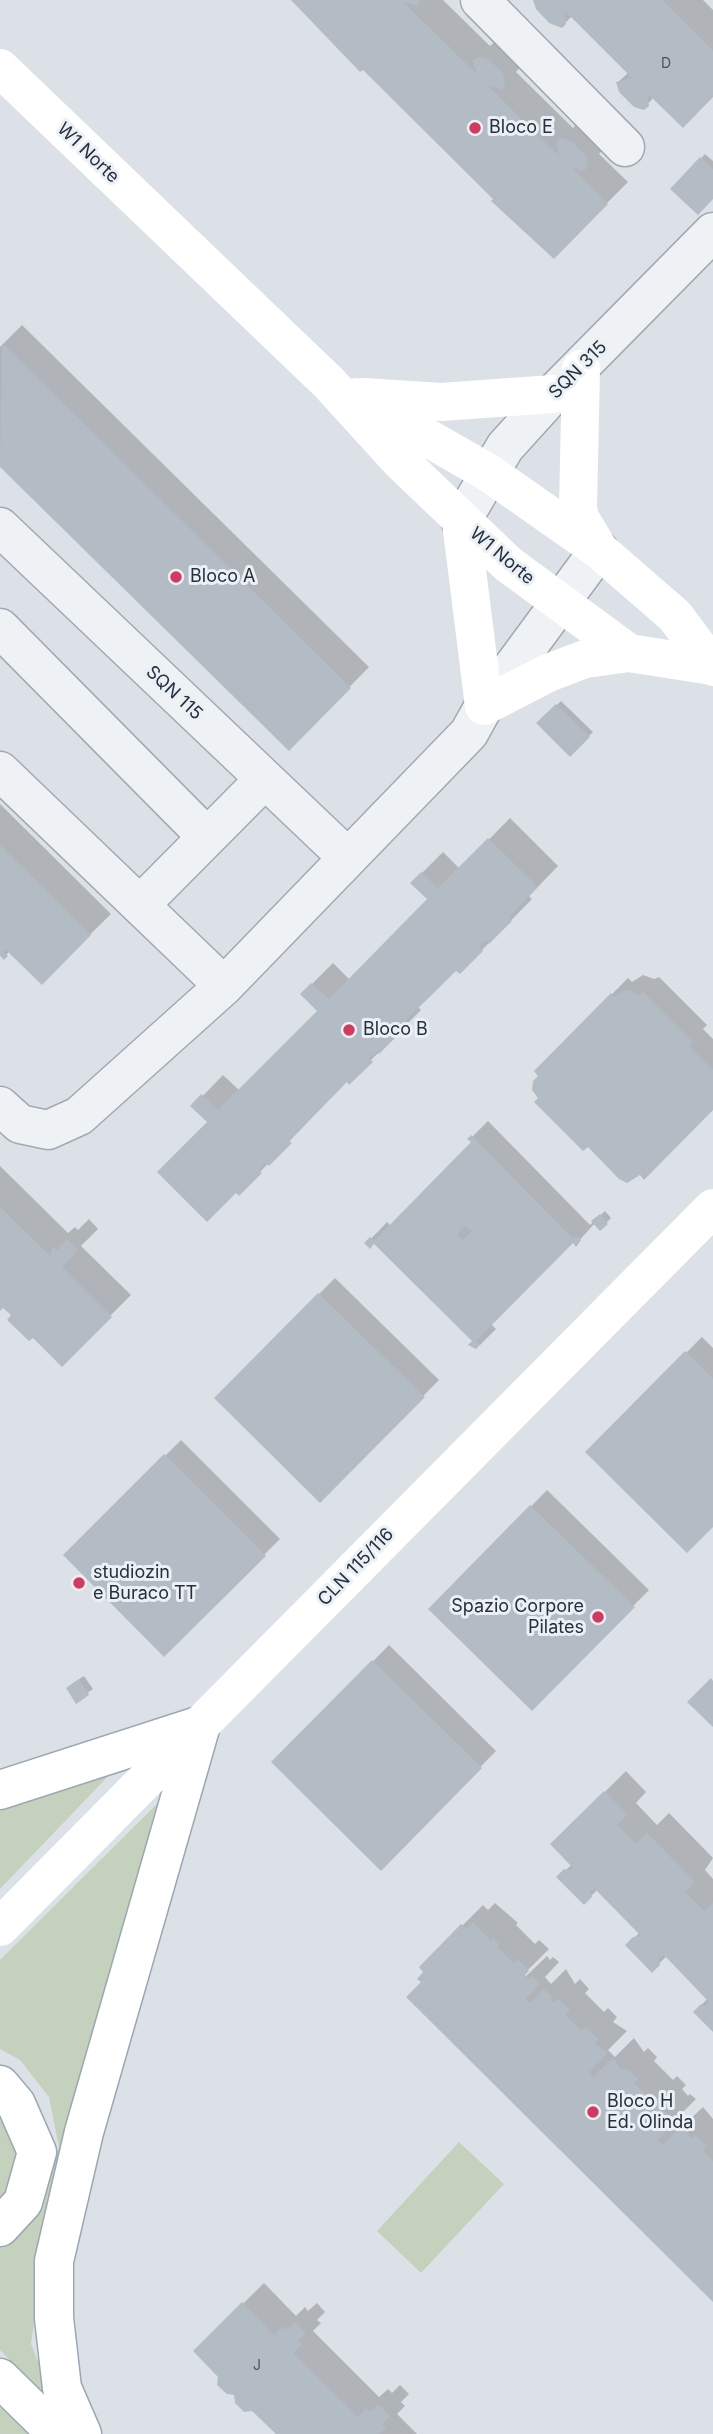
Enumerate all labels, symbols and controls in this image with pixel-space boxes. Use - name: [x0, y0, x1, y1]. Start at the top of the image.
- house number: D: [661, 56, 671, 72]
- place label: Bloco E: [489, 117, 553, 139]
- street label: W1 Norte: [53, 118, 123, 188]
- marker: Bloco E: [467, 120, 483, 136]
- street label: SQN 315: [544, 336, 612, 404]
- street label: W1 Norte: [465, 523, 539, 589]
- place label: Bloco A: [190, 566, 255, 588]
- marker: Bloco A: [168, 569, 184, 585]
- street label: SQN 115: [141, 661, 207, 725]
- place label: Bloco B: [363, 1019, 428, 1041]
- marker: Bloco B: [341, 1022, 357, 1038]
- street label: CLN 115/116: [314, 1524, 398, 1610]
- place label: studiozin e Buraco TT: [93, 1562, 197, 1604]
- marker: studiozin e Buraco TT: [71, 1575, 87, 1591]
- place label: Spazio Corpore Pilates: [451, 1596, 584, 1638]
- marker: Spazio Corpore Pilates: [590, 1609, 606, 1625]
- place label: Bloco H Ed. Olinda: [607, 2091, 693, 2134]
- marker: Bloco H Ed. Olinda: [585, 2104, 601, 2120]
- house number: J: [253, 2358, 261, 2374]

